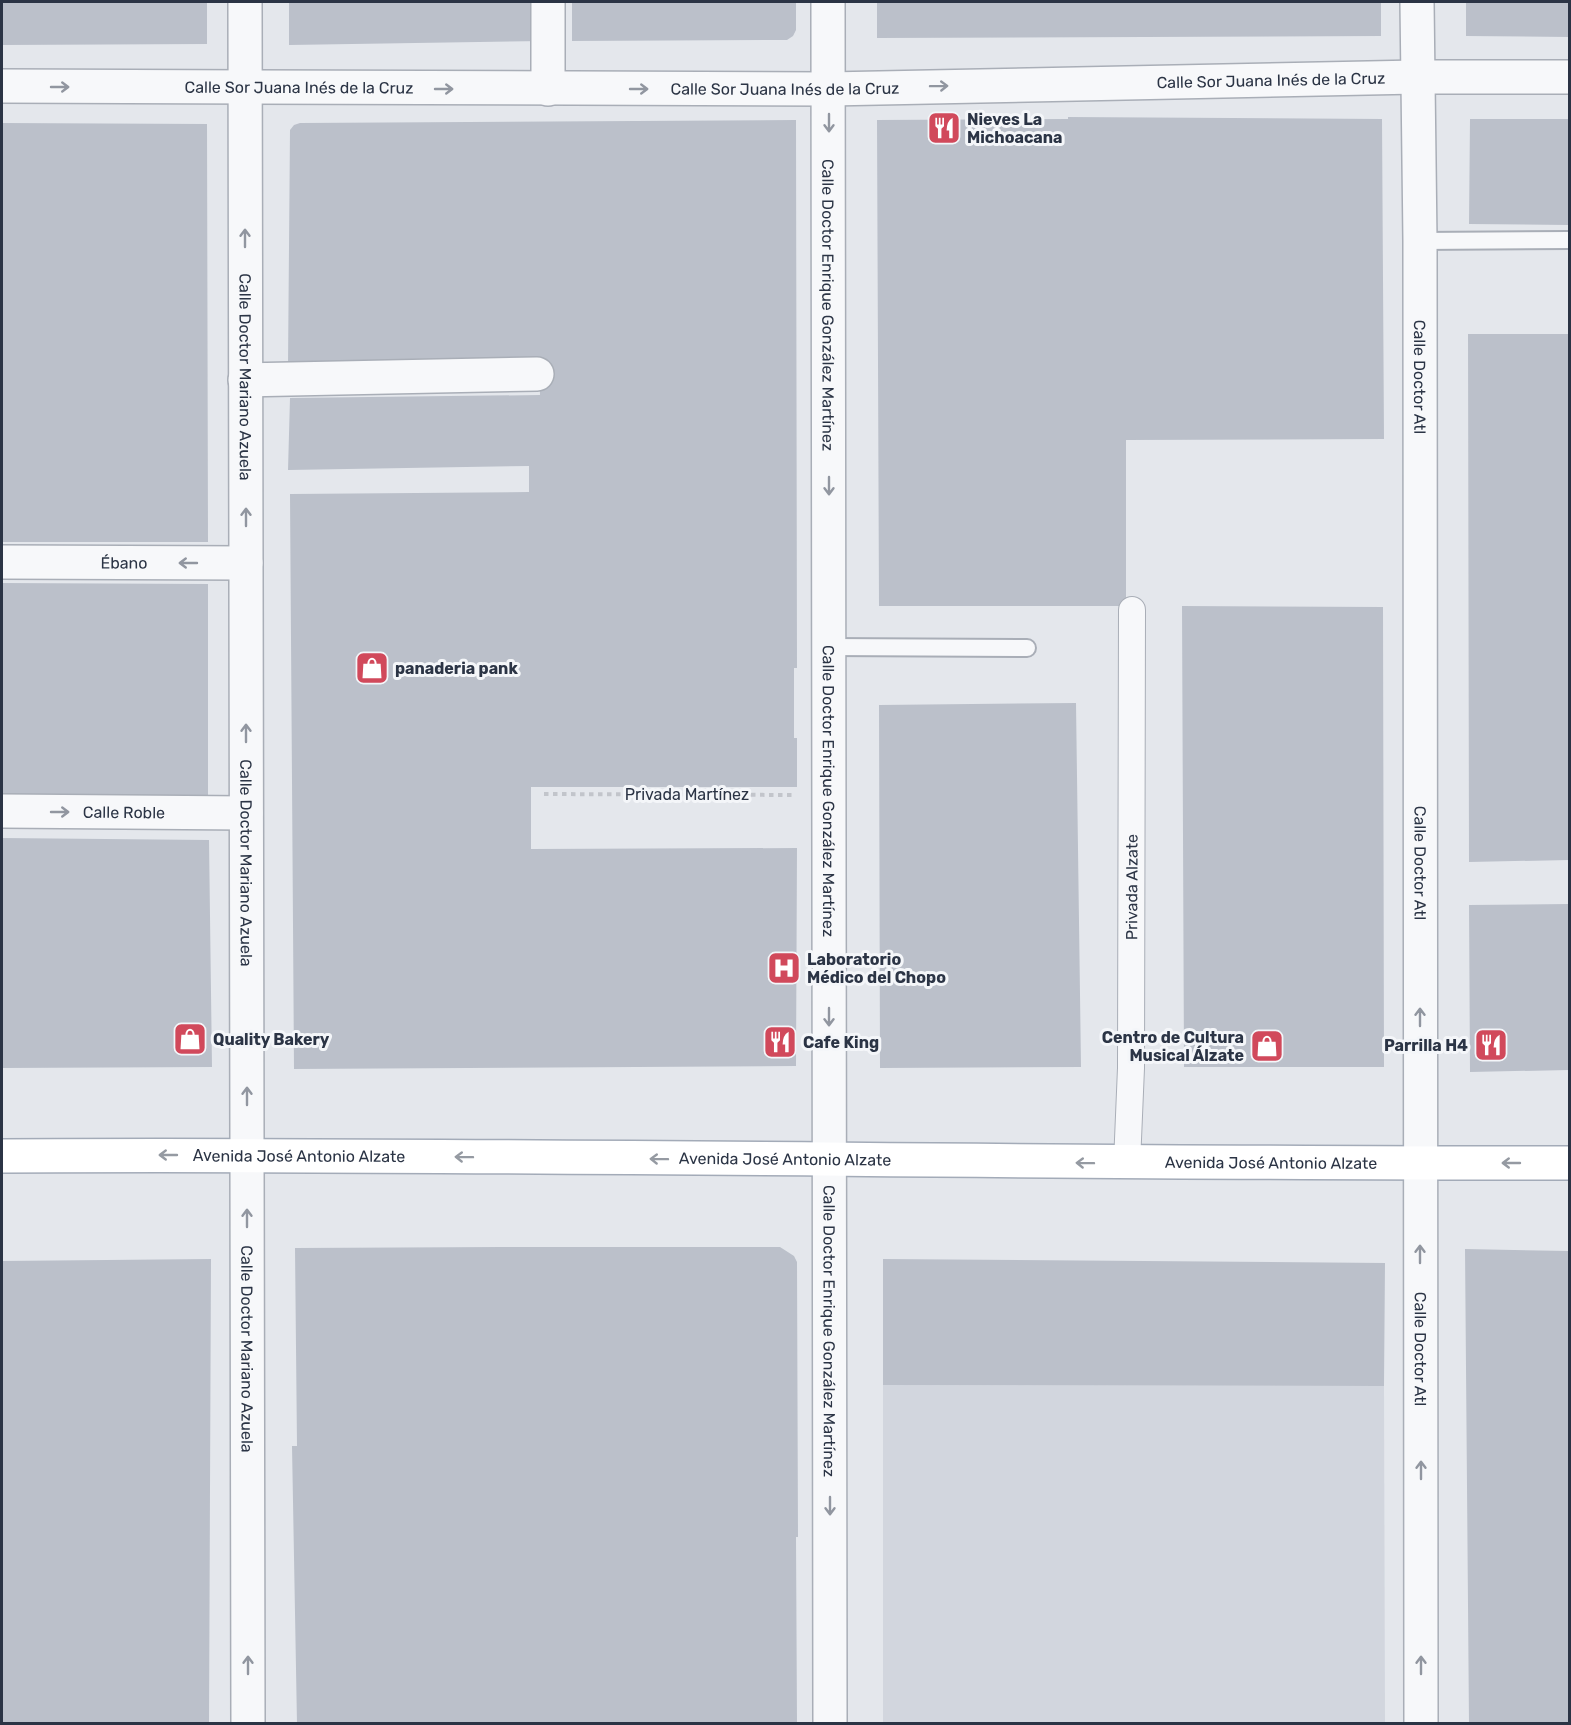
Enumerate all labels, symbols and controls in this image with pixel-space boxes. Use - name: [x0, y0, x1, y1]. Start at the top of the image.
- street label: Calle Sor Juana Inés de la Cruz: [1156, 69, 1385, 92]
- street label: Calle Sor Juana Inés de la Cruz: [185, 78, 413, 97]
- street label: Calle Sor Juana Inés de la Cruz: [671, 79, 900, 99]
- one-way arrow: [49, 81, 69, 93]
- one-way arrow: [928, 81, 948, 92]
- one-way arrow: [433, 83, 453, 95]
- one-way arrow: [628, 83, 648, 95]
- restaurant icon: Nieves La Michoacana: [926, 110, 962, 146]
- place label: Nieves La Michoacana: [967, 110, 1063, 147]
- one-way arrow: [823, 112, 835, 132]
- street label: Calle Doctor Enrique González Martínez: [818, 159, 838, 451]
- one-way arrow: [239, 229, 251, 249]
- street label: Calle Doctor Mariano Azuela: [235, 273, 255, 481]
- street label: Calle Doctor Atl: [1410, 320, 1429, 434]
- one-way arrow: [823, 475, 835, 495]
- one-way arrow: [240, 508, 252, 528]
- street label: Ébano: [100, 553, 148, 573]
- one-way arrow: [178, 557, 198, 569]
- street label: Calle Doctor Enrique González Martínez: [819, 645, 838, 937]
- shop icon: panaderia pank: [354, 650, 390, 686]
- place label: panaderia pank: [395, 659, 518, 678]
- one-way arrow: [240, 724, 252, 744]
- street label: Calle Doctor Mariano Azuela: [236, 759, 256, 967]
- street label: Privada Martínez: [625, 785, 749, 804]
- street label: Calle Roble: [83, 803, 165, 822]
- one-way arrow: [49, 806, 69, 818]
- street label: Calle Doctor Atl: [1410, 806, 1429, 920]
- street label: Privada Alzate: [1122, 834, 1142, 940]
- hospital icon: Laboratorio Médico del Chopo: [766, 950, 802, 986]
- place label: Laboratorio Médico del Chopo: [807, 950, 946, 987]
- one-way arrow: [823, 1006, 835, 1026]
- one-way arrow: [1414, 1008, 1426, 1028]
- shop icon: Quality Bakery: [172, 1021, 208, 1057]
- restaurant icon: Cafe King: [762, 1024, 798, 1060]
- restaurant icon: Parrilla H4: [1473, 1027, 1509, 1063]
- place label: Centro de Cultura Musical Álzate: [1102, 1028, 1244, 1065]
- shop icon: Centro de Cultura Musical Álzate: [1249, 1028, 1285, 1064]
- place label: Quality Bakery: [213, 1030, 330, 1049]
- place label: Cafe King: [803, 1033, 879, 1052]
- place label: Parrilla H4: [1384, 1036, 1468, 1055]
- one-way arrow: [241, 1087, 253, 1107]
- street label: Avenida José Antonio Alzate: [193, 1146, 405, 1166]
- one-way arrow: [158, 1149, 178, 1161]
- street label: Avenida José Antonio Alzate: [679, 1149, 891, 1170]
- one-way arrow: [455, 1151, 475, 1163]
- one-way arrow: [650, 1153, 670, 1165]
- street label: Avenida José Antonio Alzate: [1165, 1153, 1377, 1173]
- one-way arrow: [1076, 1157, 1096, 1169]
- one-way arrow: [1502, 1157, 1522, 1169]
- street label: Calle Doctor Enrique González Martínez: [819, 1185, 839, 1477]
- one-way arrow: [241, 1209, 253, 1229]
- street label: Calle Doctor Mariano Azuela: [237, 1245, 257, 1453]
- one-way arrow: [1414, 1245, 1426, 1265]
- street label: Calle Doctor Atl: [1411, 1292, 1430, 1406]
- one-way arrow: [1415, 1461, 1427, 1481]
- one-way arrow: [824, 1495, 836, 1515]
- one-way arrow: [242, 1656, 254, 1676]
- one-way arrow: [1415, 1656, 1427, 1676]

